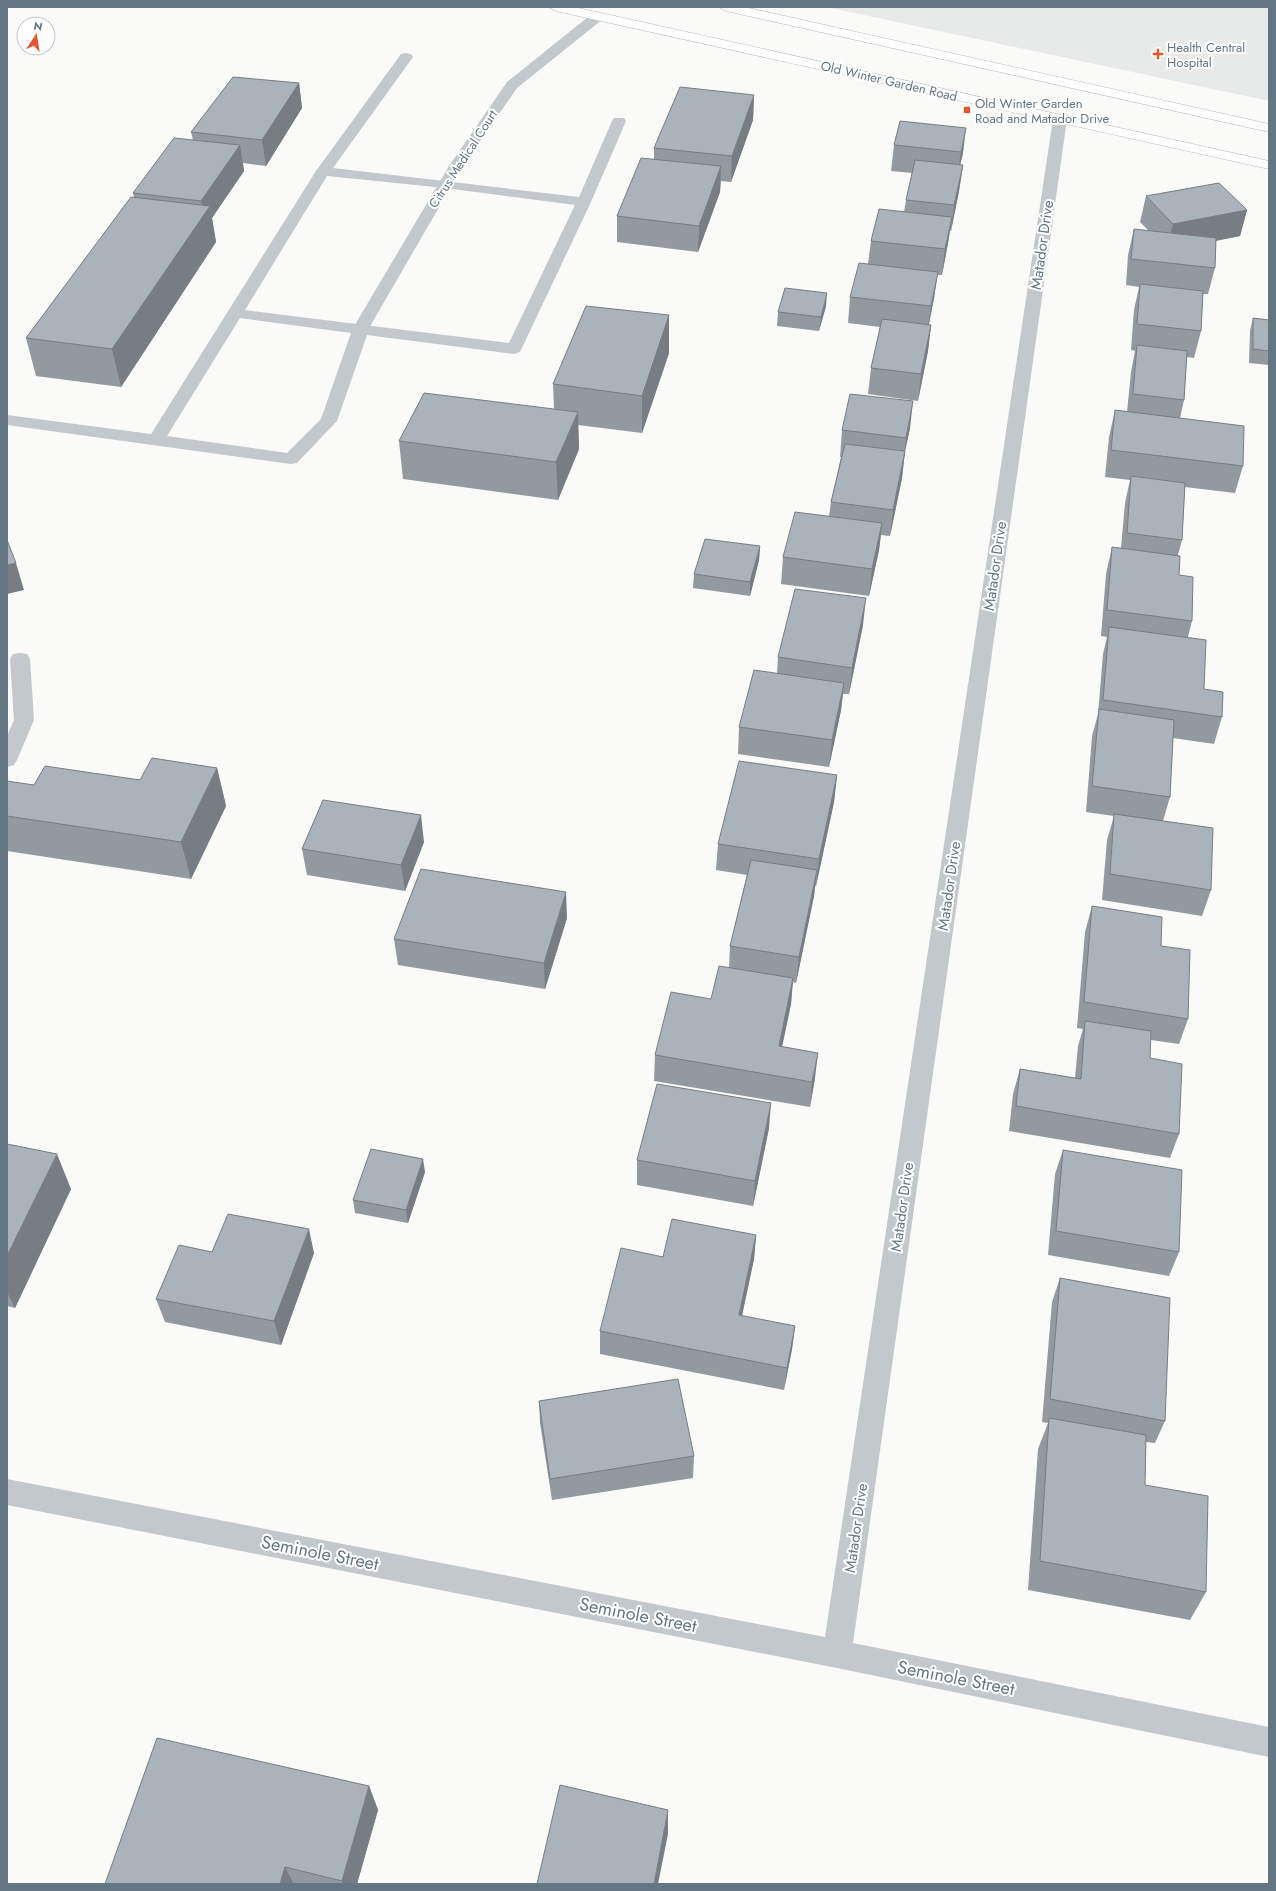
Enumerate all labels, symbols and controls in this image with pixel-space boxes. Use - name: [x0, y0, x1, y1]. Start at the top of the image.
- north arrow: [16, 16, 56, 56]
- text: N: [32, 17, 44, 35]
- place label: Health Central Hospital: [1167, 38, 1245, 72]
- marker: Health Central Hospital: [1152, 48, 1164, 60]
- street label: Old Winter Garden Road: [819, 56, 959, 106]
- place label: Old Winter Garden Road and Matador Drive: [975, 94, 1110, 128]
- street label: Citrus Medical Court: [424, 105, 502, 212]
- marker: Old Winter Garden Road and Matador Drive: [962, 105, 972, 115]
- street label: Matador Drive: [1025, 199, 1059, 291]
- street label: Matador Drive: [978, 520, 1012, 612]
- street label: Matador Drive: [932, 840, 966, 932]
- street label: Matador Drive: [885, 1161, 919, 1253]
- street label: Matador Drive: [839, 1482, 873, 1574]
- street label: Seminole Street: [259, 1529, 381, 1577]
- street label: Seminole Street: [577, 1591, 699, 1639]
- street label: Seminole Street: [895, 1654, 1017, 1702]

